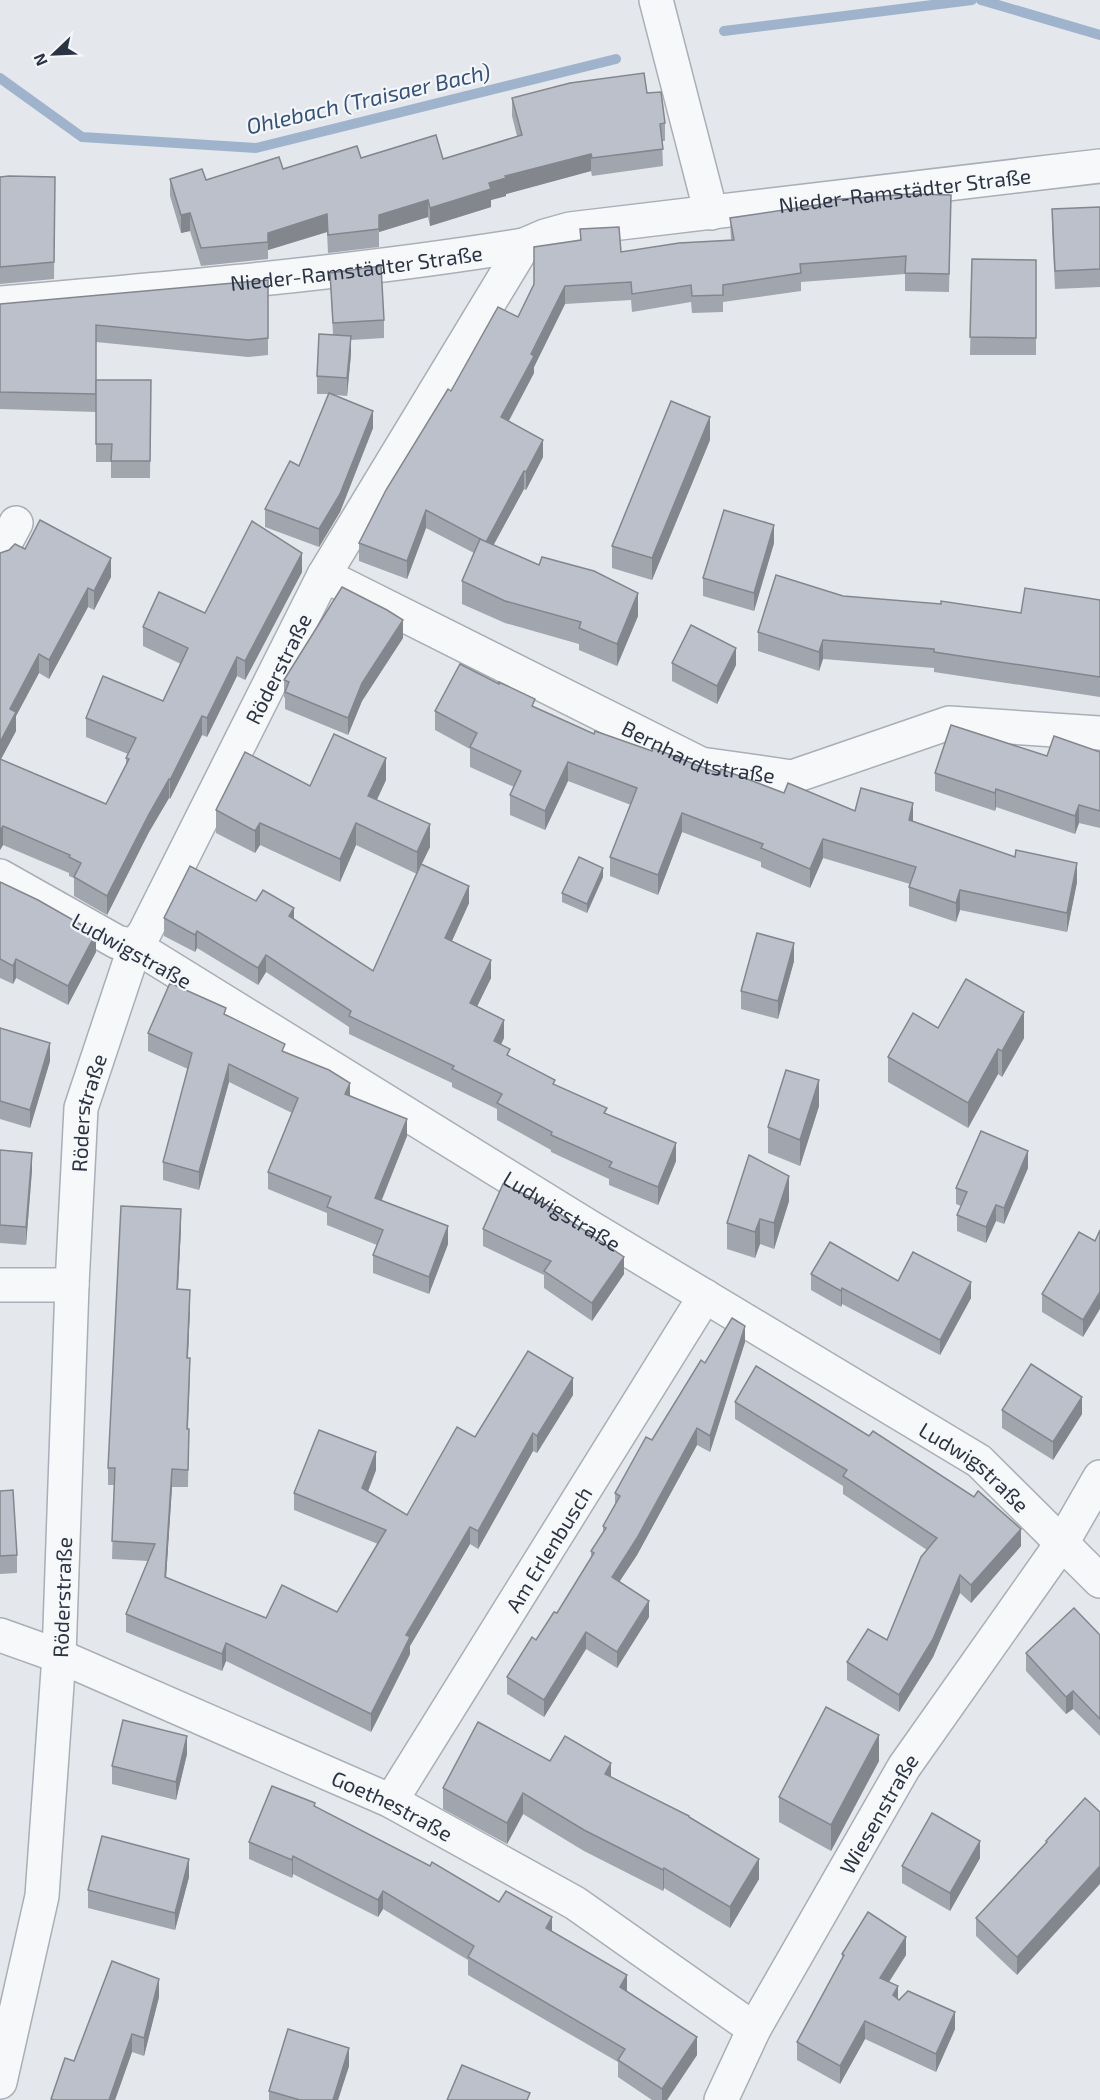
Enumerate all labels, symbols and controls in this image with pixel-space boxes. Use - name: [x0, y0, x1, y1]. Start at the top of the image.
- north arrow: [24, 24, 84, 84]
- text: N: [29, 51, 51, 69]
- water label: Ohlebach (Traisaer Bach): [243, 57, 493, 139]
- street label: Nieder-Ramstädter Straße: [777, 162, 1032, 217]
- street label: Nieder-Ramstädter Straße: [229, 239, 484, 295]
- street label: Röderstraße: [239, 609, 315, 728]
- street label: Bernhardtstraße: [618, 714, 777, 787]
- street label: Ludwigstraße: [68, 907, 196, 993]
- street label: Röderstraße: [65, 1050, 111, 1173]
- street label: Ludwigstraße: [499, 1165, 626, 1256]
- street label: Ludwigstraße: [915, 1416, 1035, 1517]
- street label: Am Erlenbusch: [499, 1481, 596, 1616]
- street label: Röderstraße: [46, 1537, 76, 1658]
- street label: Wiesenstraße: [833, 1748, 922, 1878]
- street label: Goethestraße: [328, 1764, 458, 1845]

